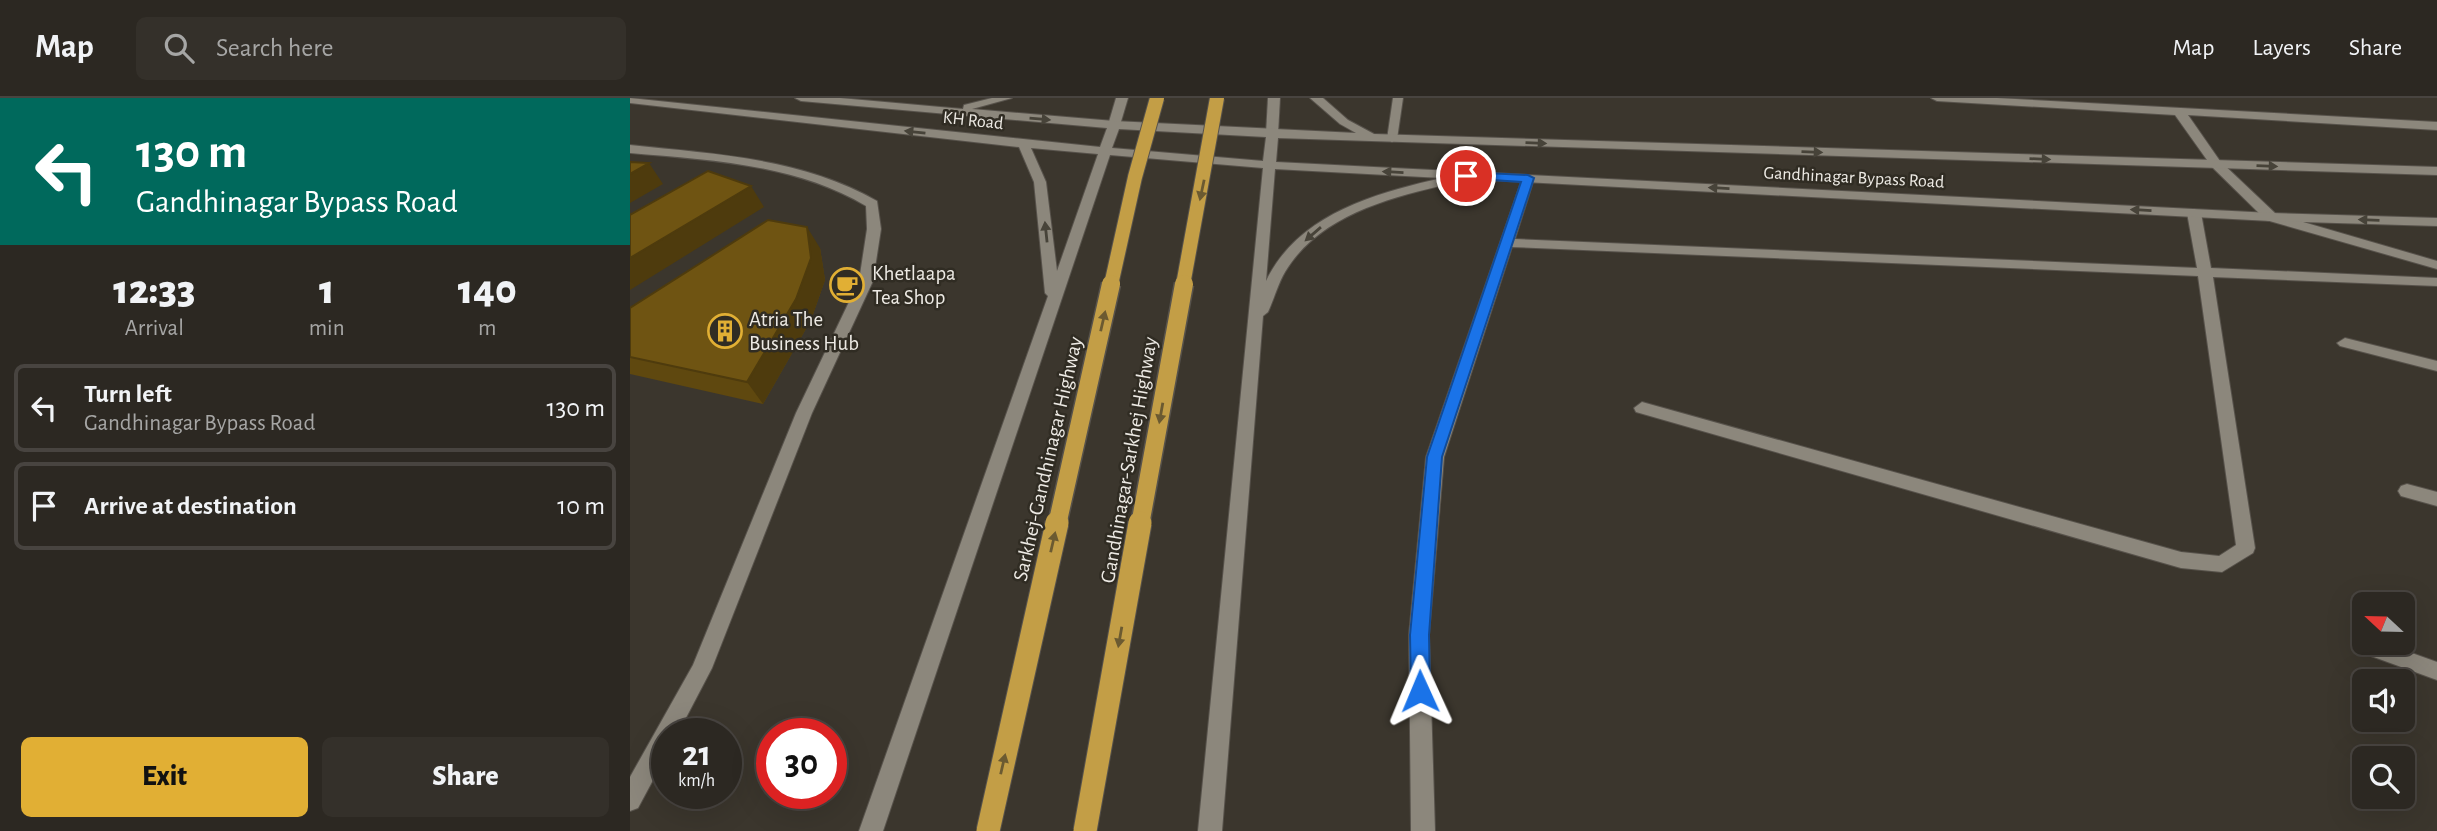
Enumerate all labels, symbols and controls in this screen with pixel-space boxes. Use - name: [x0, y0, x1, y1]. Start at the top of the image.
- search box: [136, 17, 626, 80]
- icon: search: [160, 29, 198, 67]
- text: Map: [35, 31, 94, 64]
- text: Search here: [216, 35, 334, 61]
- text: Map: [2172, 36, 2214, 60]
- text: Layers: [2252, 36, 2311, 60]
- text: Share: [2349, 36, 2402, 60]
- street label: KH Road: [942, 109, 1004, 133]
- one-way arrow: [1029, 114, 1051, 125]
- icon: left: [21, 126, 112, 217]
- one-way arrow: [904, 126, 926, 137]
- text: 130 m: [136, 128, 247, 177]
- one-way arrow: [1525, 138, 1547, 149]
- pin: [1436, 146, 1496, 206]
- one-way arrow: [1801, 146, 1823, 157]
- one-way arrow: [2029, 153, 2051, 164]
- icon: arrive: [1447, 157, 1485, 195]
- one-way arrow: [2256, 160, 2278, 171]
- street label: Gandhinagar Bypass Road: [1763, 164, 1945, 192]
- one-way arrow: [1382, 166, 1404, 177]
- one-way arrow: [1197, 179, 1208, 201]
- one-way arrow: [1707, 183, 1729, 194]
- text: Gandhinagar Bypass Road: [136, 186, 458, 218]
- one-way arrow: [2130, 204, 2152, 215]
- one-way arrow: [2358, 214, 2380, 225]
- one-way arrow: [1040, 221, 1051, 243]
- one-way arrow: [1304, 226, 1321, 241]
- place label: Khetlaapa Tea Shop: [872, 263, 956, 308]
- cafe icon: Khetlaapa Tea Shop: [828, 266, 866, 304]
- text: 12:33: [113, 269, 195, 311]
- text: 1: [319, 269, 334, 311]
- text: 140: [458, 269, 517, 311]
- place label: Atria The Business Hub: [749, 309, 859, 354]
- one-way arrow: [1097, 309, 1108, 331]
- building icon: Atria The Business Hub: [706, 312, 744, 350]
- text: Arrival: [125, 317, 184, 340]
- text: min: [309, 317, 345, 340]
- text: m: [478, 317, 496, 340]
- street label: Sarkhej-Gandhinagar Highway: [1010, 335, 1086, 583]
- street label: Gandhinagar-Sarkhej Highway: [1097, 335, 1161, 585]
- text: Turn left: [84, 381, 172, 407]
- icon: left: [25, 389, 63, 427]
- text: 130 m: [547, 395, 605, 421]
- one-way arrow: [1155, 402, 1166, 424]
- text: Gandhinagar Bypass Road: [84, 412, 315, 435]
- icon: arrive: [25, 487, 63, 525]
- text: Arrive at destination: [84, 493, 297, 519]
- text: 10 m: [557, 493, 605, 519]
- one-way arrow: [1047, 531, 1058, 553]
- north arrow: [2352, 592, 2415, 654]
- map controls: [2352, 592, 2415, 809]
- one-way arrow: [1114, 626, 1125, 648]
- position arrow: [1383, 654, 1457, 728]
- button: sound: [2352, 669, 2415, 732]
- speed limit sign: 30: [756, 718, 847, 809]
- button: Exit: [21, 737, 308, 817]
- button: Share: [322, 737, 609, 817]
- text: 21: [682, 737, 711, 772]
- button: search: [2352, 746, 2415, 809]
- one-way arrow: [997, 753, 1008, 775]
- text: km/h: [678, 772, 715, 790]

